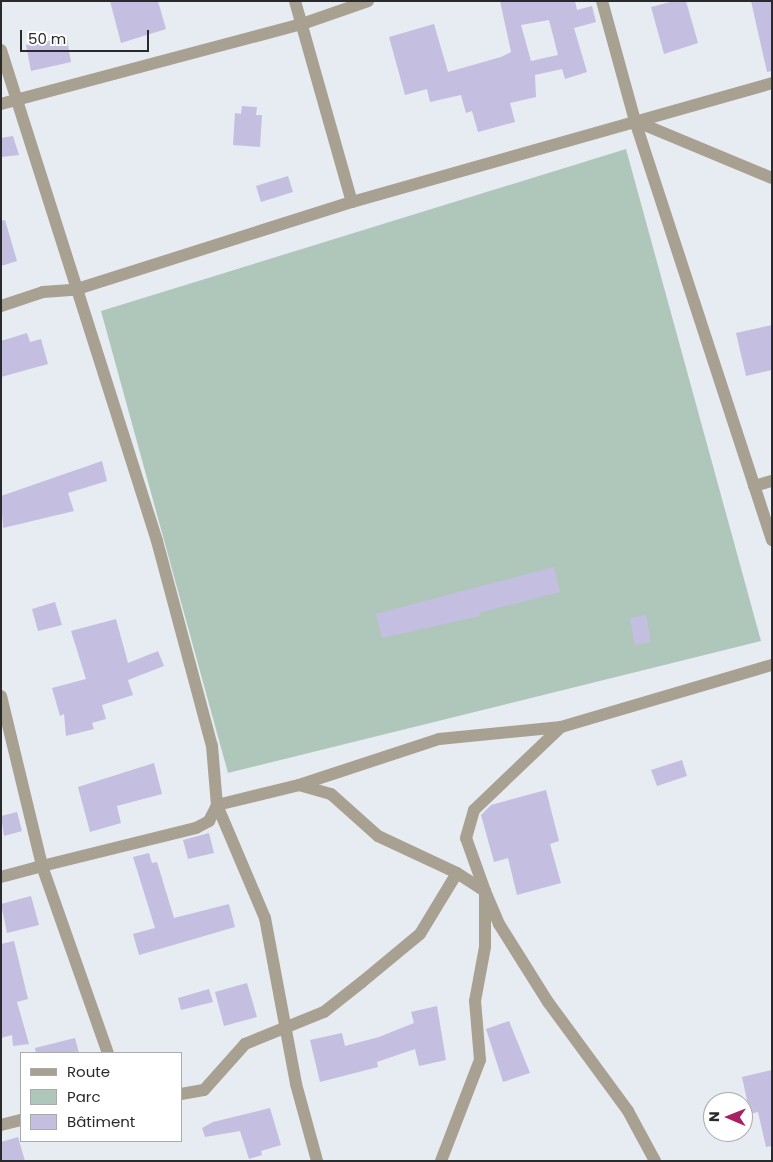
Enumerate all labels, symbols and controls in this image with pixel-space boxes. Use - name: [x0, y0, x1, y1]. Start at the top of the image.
- scale bar: [22, 20, 151, 52]
- text: 50 m: [28, 28, 66, 49]
- legend: [20, 1052, 182, 1142]
- text: Route: [67, 1061, 110, 1082]
- text: Parc: [67, 1086, 101, 1107]
- north arrow: [703, 1092, 753, 1142]
- text: Bâtiment: [67, 1111, 135, 1132]
- text: N: [704, 1111, 724, 1122]

